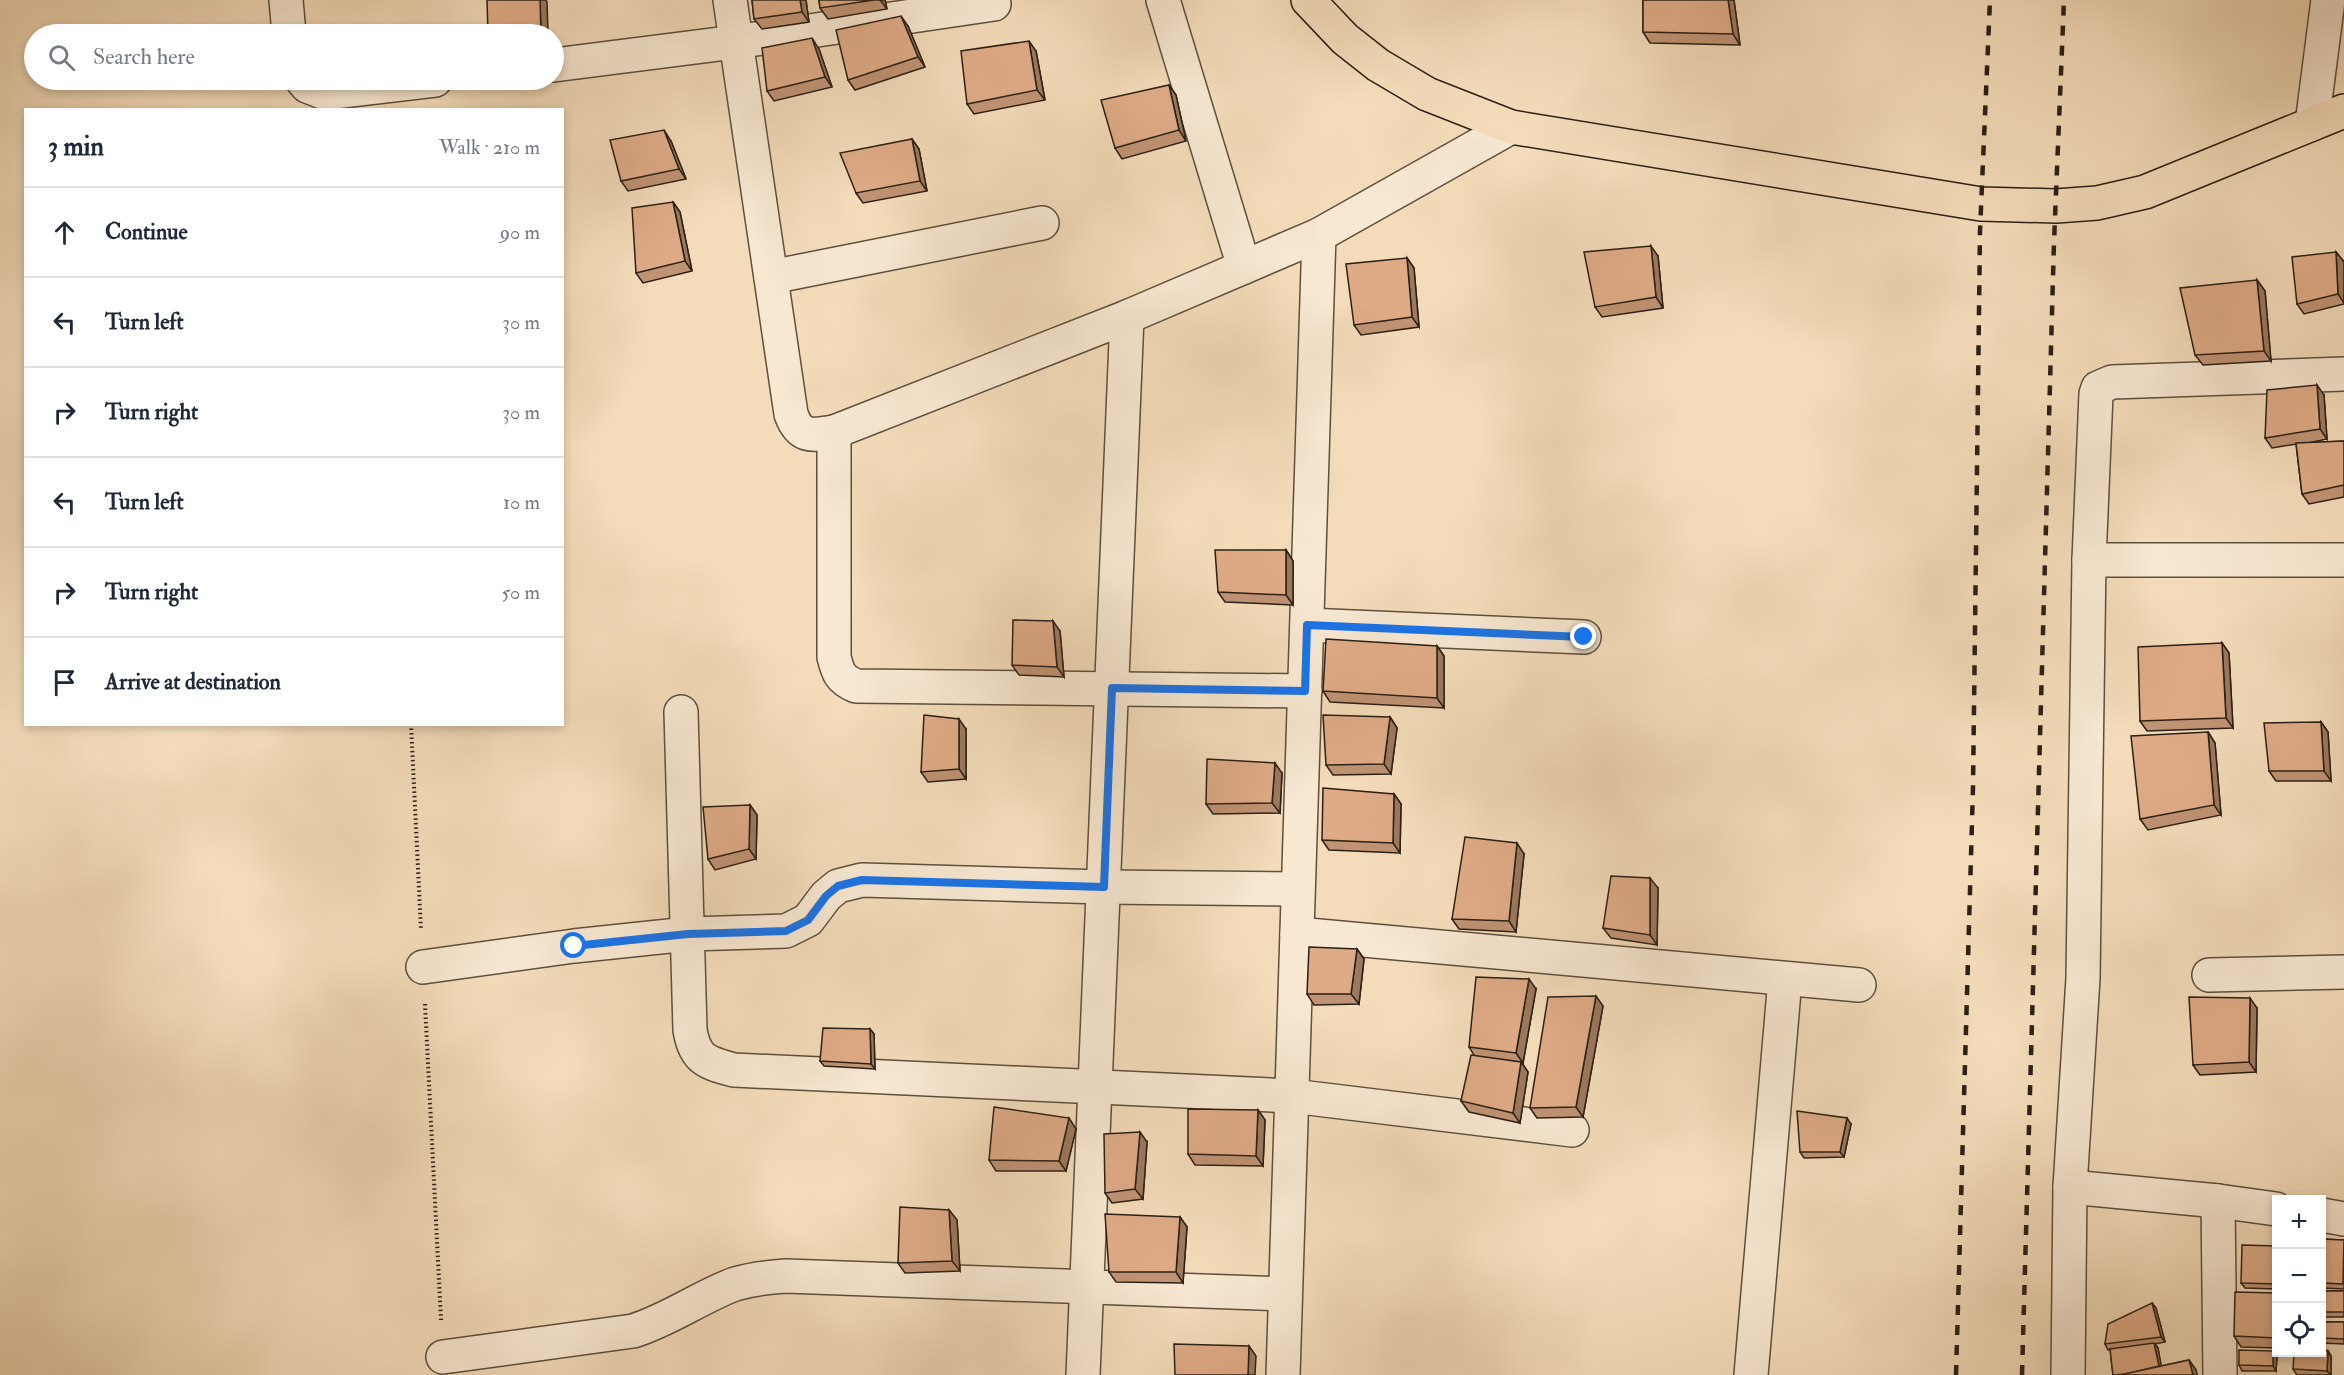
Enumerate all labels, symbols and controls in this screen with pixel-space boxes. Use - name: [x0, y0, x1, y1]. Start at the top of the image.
- search box: [24, 24, 564, 90]
- icon: search: [45, 41, 78, 74]
- text: Search here: [93, 43, 195, 71]
- text: 3 min: [48, 131, 104, 163]
- text: Walk · 210 m: [439, 135, 540, 160]
- icon: ahead: [48, 216, 81, 249]
- text: Continue: [105, 218, 188, 246]
- text: 90 m: [500, 220, 540, 245]
- icon: left: [48, 306, 81, 339]
- text: Turn left: [105, 308, 184, 336]
- text: 30 m: [502, 310, 540, 335]
- icon: right: [48, 396, 81, 429]
- text: Turn right: [105, 398, 198, 426]
- text: 30 m: [502, 400, 540, 425]
- icon: left: [48, 486, 81, 519]
- text: Turn left: [105, 488, 184, 516]
- text: 10 m: [503, 490, 540, 515]
- icon: right: [48, 576, 81, 609]
- text: Turn right: [105, 578, 198, 606]
- text: 50 m: [501, 580, 540, 605]
- route end: [1570, 623, 1596, 649]
- icon: arrive: [48, 666, 81, 699]
- text: Arrive at destination: [105, 668, 281, 696]
- route start: [560, 932, 586, 958]
- map controls: [2272, 1195, 2326, 1357]
- button: +: [2272, 1195, 2326, 1249]
- button: −: [2272, 1249, 2326, 1303]
- button: locate: [2272, 1303, 2326, 1357]

